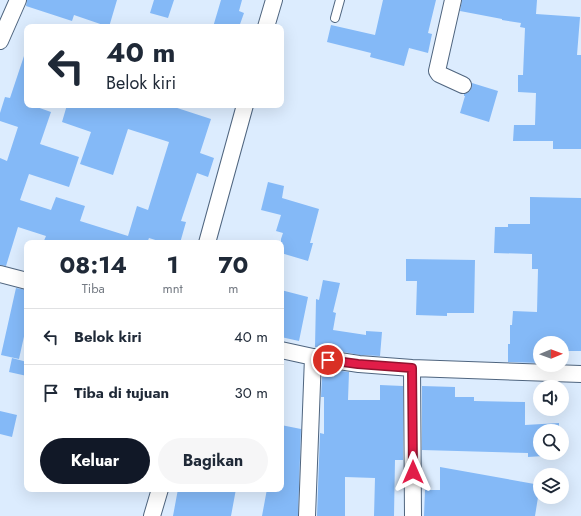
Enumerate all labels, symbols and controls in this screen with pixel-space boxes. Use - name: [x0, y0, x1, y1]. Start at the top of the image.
- text: 40 m: [106, 32, 175, 73]
- icon: left: [40, 40, 92, 92]
- text: Belok kiri: [106, 70, 176, 96]
- text: 08:14: [59, 247, 127, 282]
- text: 1: [167, 247, 179, 282]
- text: 70: [218, 247, 249, 282]
- text: Tiba: [82, 279, 105, 298]
- text: mnt: [163, 279, 183, 298]
- text: m: [228, 279, 238, 298]
- icon: left: [40, 326, 62, 348]
- text: Belok kiri: [74, 326, 142, 348]
- text: 40 m: [234, 326, 268, 348]
- north arrow: [533, 336, 569, 372]
- map controls: [533, 336, 569, 504]
- pin: [311, 343, 345, 377]
- icon: arrive: [317, 349, 339, 371]
- button: sound: [533, 380, 569, 416]
- icon: arrive: [40, 382, 62, 404]
- text: Tiba di tujuan: [74, 382, 169, 404]
- text: 30 m: [235, 382, 268, 404]
- button: search: [533, 424, 569, 460]
- button: Keluar: [40, 438, 150, 484]
- button: Bagikan: [158, 438, 268, 484]
- position arrow: [392, 451, 434, 493]
- button: layers: [533, 468, 569, 504]

